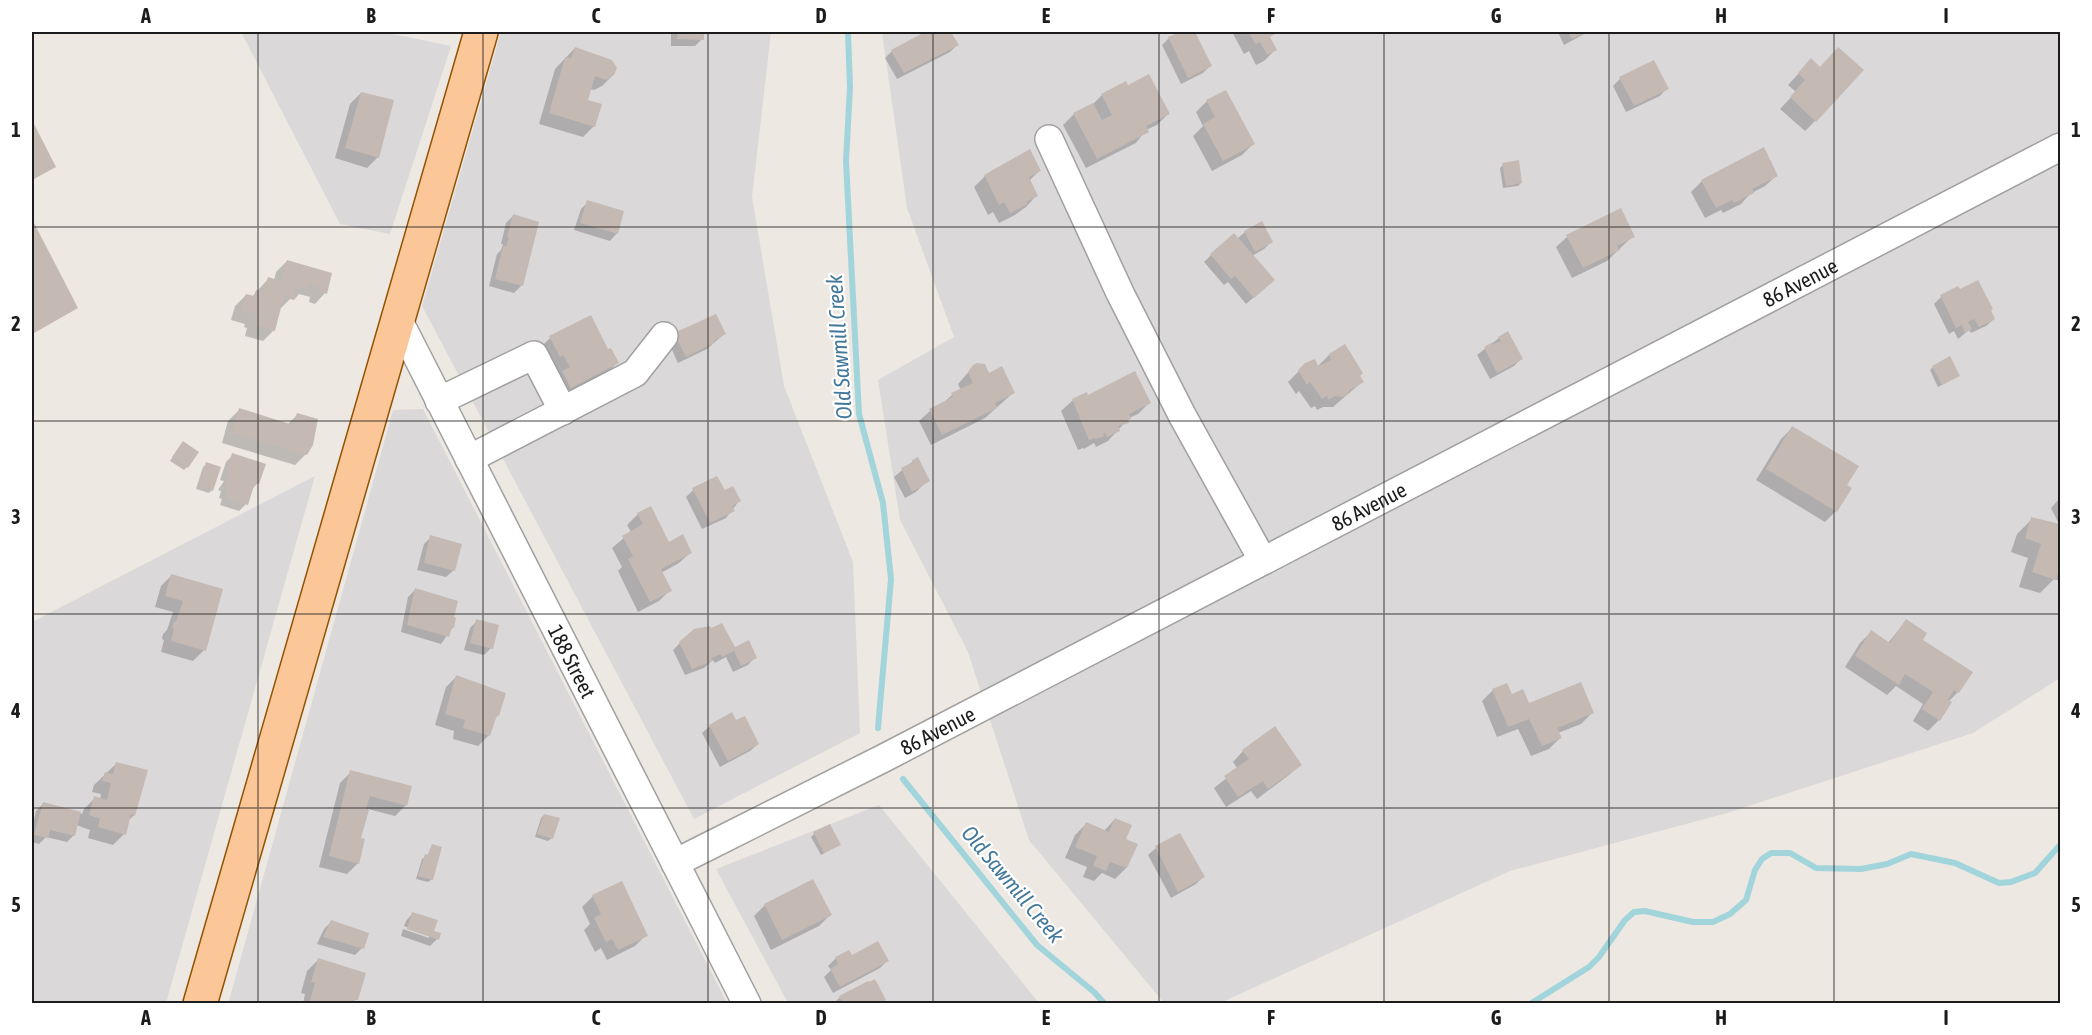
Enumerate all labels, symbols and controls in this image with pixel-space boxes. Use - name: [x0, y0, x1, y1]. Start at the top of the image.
- text: A: [140, 4, 151, 27]
- text: B: [366, 4, 376, 27]
- text: C: [592, 4, 601, 27]
- text: D: [815, 4, 827, 27]
- text: E: [1042, 4, 1051, 27]
- text: F: [1267, 4, 1275, 27]
- text: G: [1491, 4, 1502, 27]
- text: H: [1715, 4, 1727, 27]
- text: I: [1943, 4, 1949, 27]
- text: 1: [11, 118, 21, 141]
- text: 1: [2071, 118, 2081, 141]
- street label: 86 Avenue: [1758, 253, 1841, 311]
- water label: Old Sawmill Creek: [821, 273, 857, 420]
- text: 2: [11, 312, 21, 335]
- text: 2: [2071, 312, 2081, 335]
- street label: 86 Avenue: [1327, 477, 1410, 536]
- text: 3: [11, 505, 21, 528]
- text: 3: [2071, 505, 2081, 528]
- street label: 188 Street: [544, 621, 601, 702]
- text: 4: [10, 699, 21, 722]
- text: 4: [2070, 699, 2081, 722]
- street label: 86 Avenue: [896, 701, 979, 760]
- water label: Old Sawmill Creek: [956, 820, 1070, 948]
- text: 5: [11, 893, 21, 916]
- text: 5: [2071, 893, 2081, 916]
- text: A: [140, 1006, 151, 1029]
- text: B: [366, 1006, 376, 1029]
- text: C: [592, 1006, 601, 1029]
- text: D: [815, 1006, 827, 1029]
- text: E: [1042, 1006, 1051, 1029]
- text: F: [1267, 1006, 1275, 1029]
- text: G: [1491, 1006, 1502, 1029]
- text: H: [1715, 1006, 1727, 1029]
- text: I: [1943, 1006, 1949, 1029]

